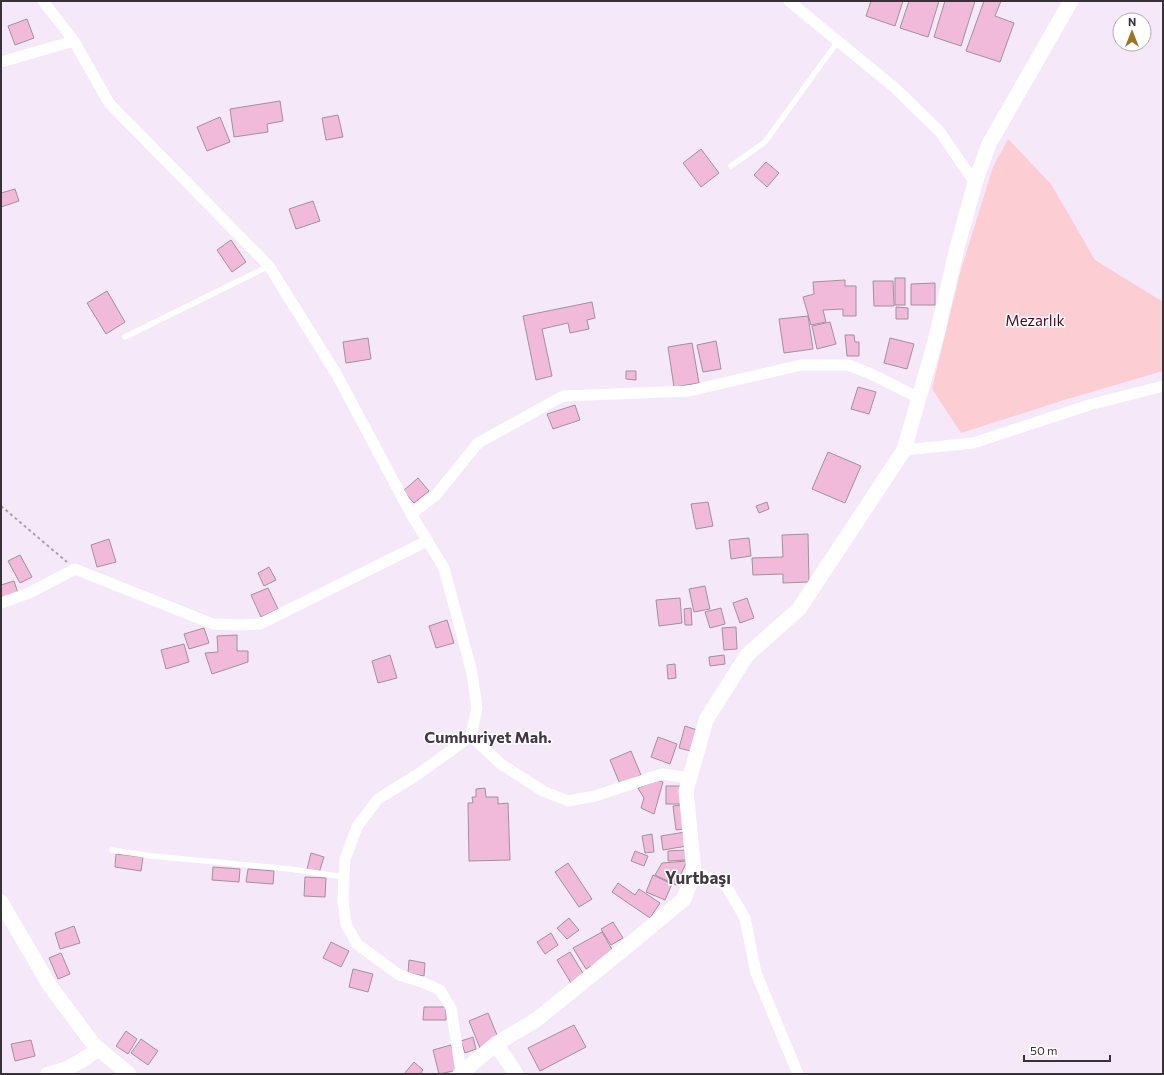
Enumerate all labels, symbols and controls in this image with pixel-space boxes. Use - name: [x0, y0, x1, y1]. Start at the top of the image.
- north arrow: [1112, 12, 1152, 52]
- text: N: [1128, 15, 1136, 28]
- park label: Mezarlık: [1005, 311, 1065, 329]
- district label: Cumhuriyet Mah.: [424, 727, 552, 746]
- district label: Yurtbaşı: [665, 867, 731, 888]
- scale bar: [1024, 1037, 1110, 1063]
- text: 50 m: [1030, 1043, 1058, 1057]

